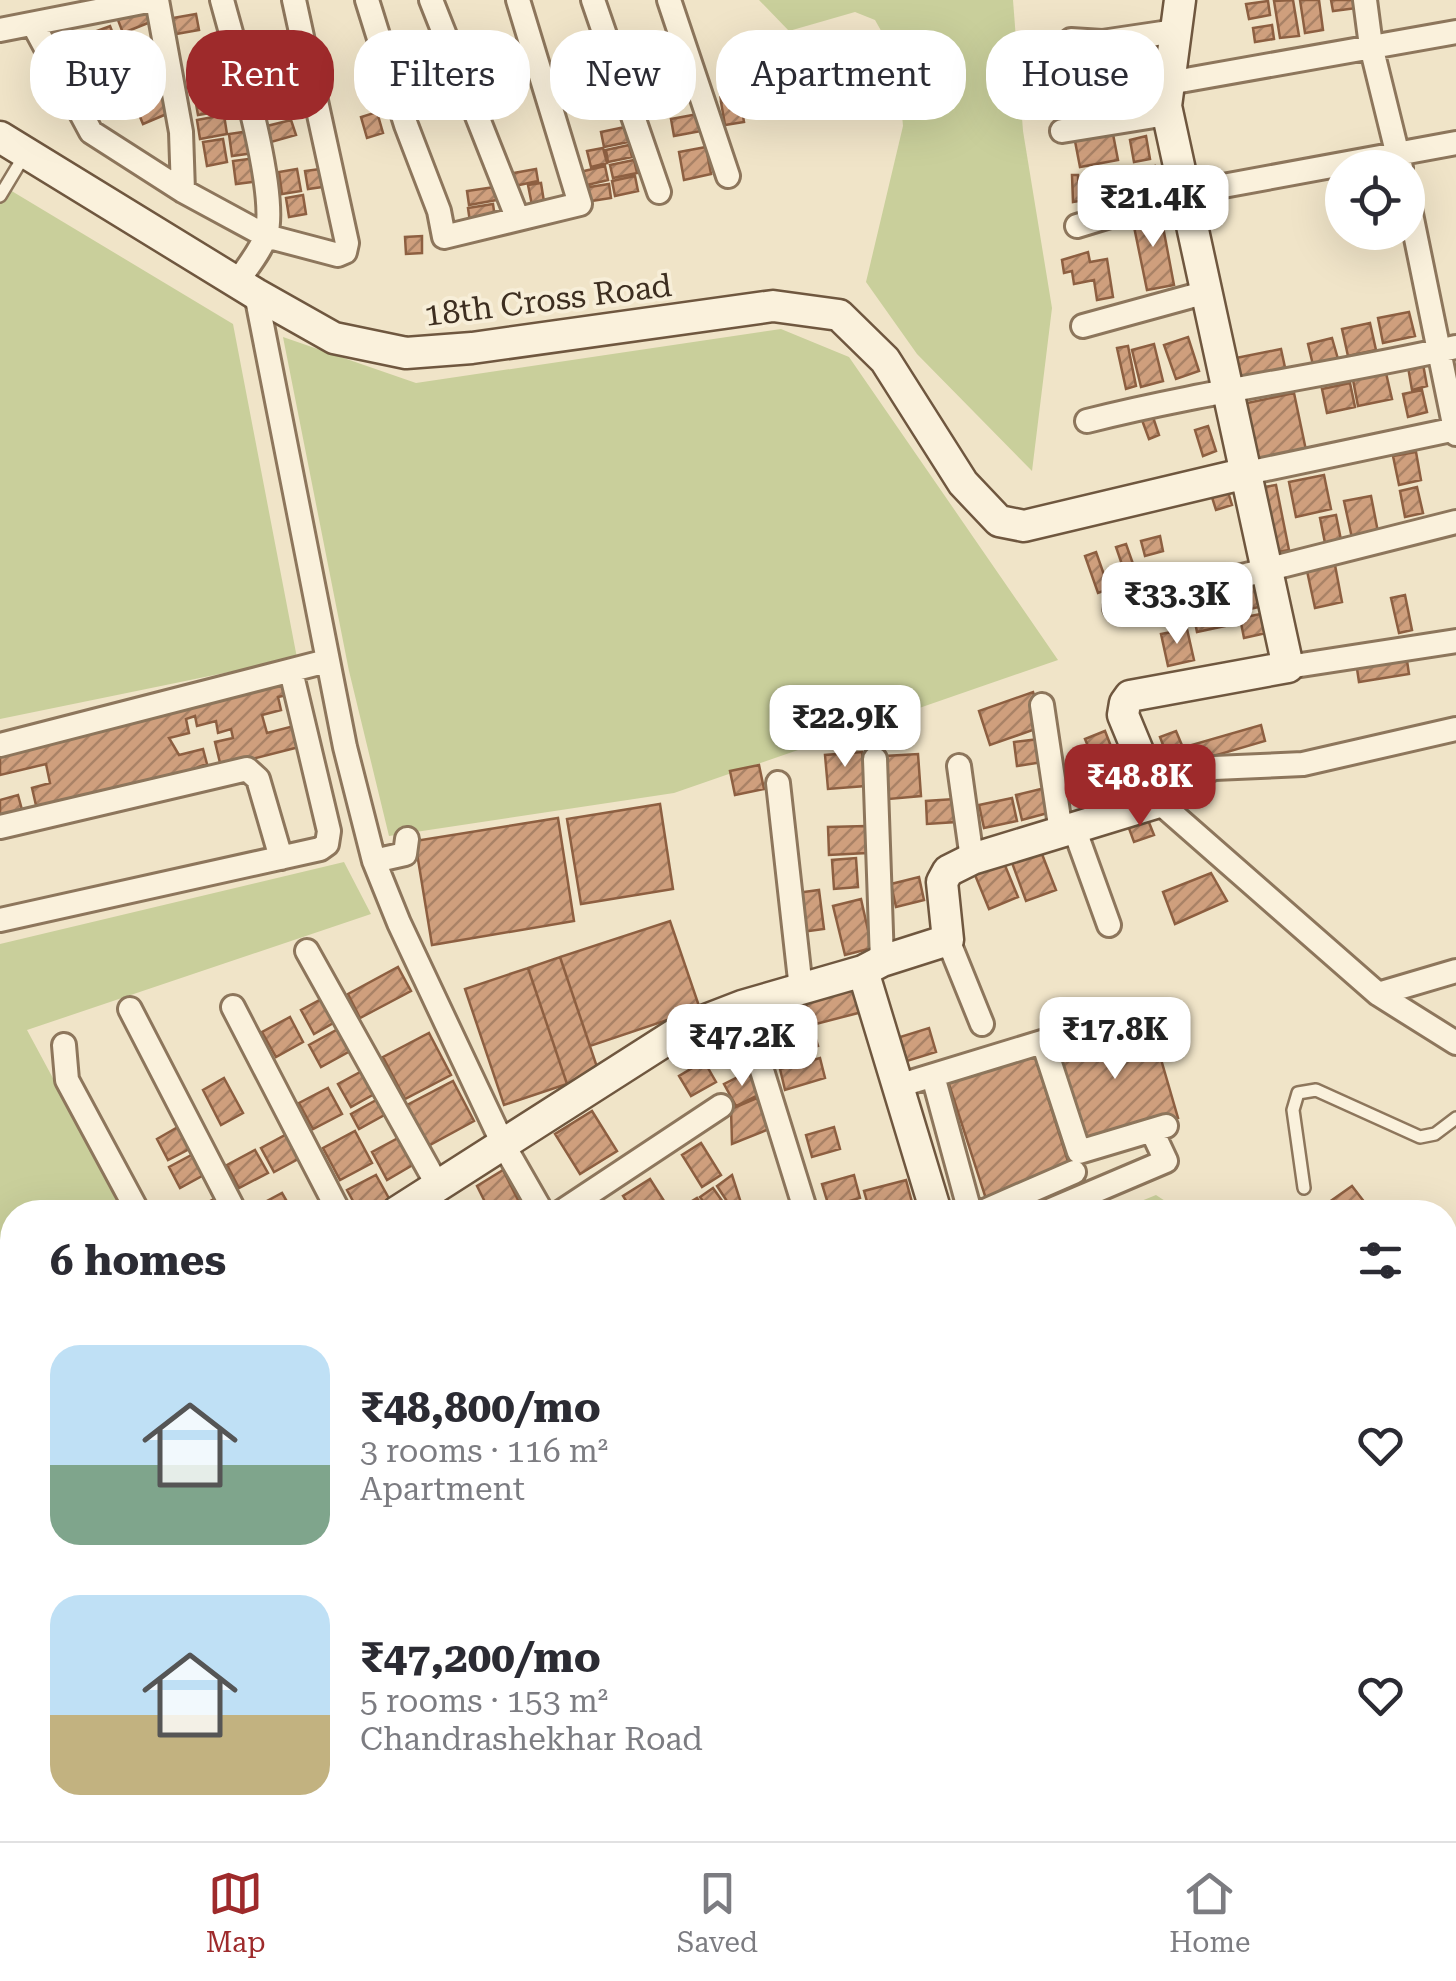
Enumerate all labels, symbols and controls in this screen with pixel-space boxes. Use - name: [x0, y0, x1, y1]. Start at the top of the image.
- chip: Buy: [30, 30, 166, 120]
- chip: Rent: [186, 30, 334, 120]
- chip: Filters: [354, 30, 530, 120]
- chip: New: [550, 30, 696, 120]
- chip: Apartment: [716, 30, 966, 120]
- chip: House: [986, 30, 1164, 120]
- map controls: [1325, 150, 1425, 250]
- button: locate: [1325, 150, 1425, 250]
- pin: ₹21.4K: [1072, 165, 1234, 250]
- text: ₹21.4K: [1100, 178, 1206, 216]
- street label: 18th Cross Road: [422, 266, 674, 334]
- pin: ₹33.3K: [1096, 562, 1258, 647]
- text: ₹33.3K: [1124, 575, 1230, 613]
- pin: ₹22.9K: [764, 685, 926, 770]
- text: ₹22.9K: [792, 698, 898, 736]
- pin: ₹48.8K: [1059, 744, 1221, 829]
- text: ₹48.8K: [1087, 757, 1193, 795]
- pin: ₹17.8K: [1034, 997, 1196, 1082]
- pin: ₹47.2K: [661, 1004, 823, 1089]
- text: ₹17.8K: [1062, 1010, 1168, 1048]
- text: ₹47.2K: [689, 1017, 795, 1055]
- icon: filters: [1353, 1233, 1408, 1288]
- text: 6 homes: [50, 1236, 226, 1285]
- text: ₹48,800/mo: [360, 1383, 601, 1432]
- icon: home: [130, 1385, 250, 1505]
- icon: heart: [1353, 1418, 1408, 1473]
- text: 3 rooms · 116 m²: [360, 1432, 608, 1470]
- text: Apartment: [360, 1470, 525, 1508]
- text: ₹47,200/mo: [360, 1633, 601, 1682]
- icon: home: [130, 1635, 250, 1755]
- icon: heart: [1353, 1668, 1408, 1723]
- text: 5 rooms · 153 m²: [360, 1682, 608, 1720]
- text: Chandrashekhar Road: [360, 1720, 703, 1758]
- tab: Map: [206, 1866, 266, 1959]
- tab: Saved: [677, 1866, 758, 1959]
- tab: Home: [1169, 1866, 1250, 1959]

